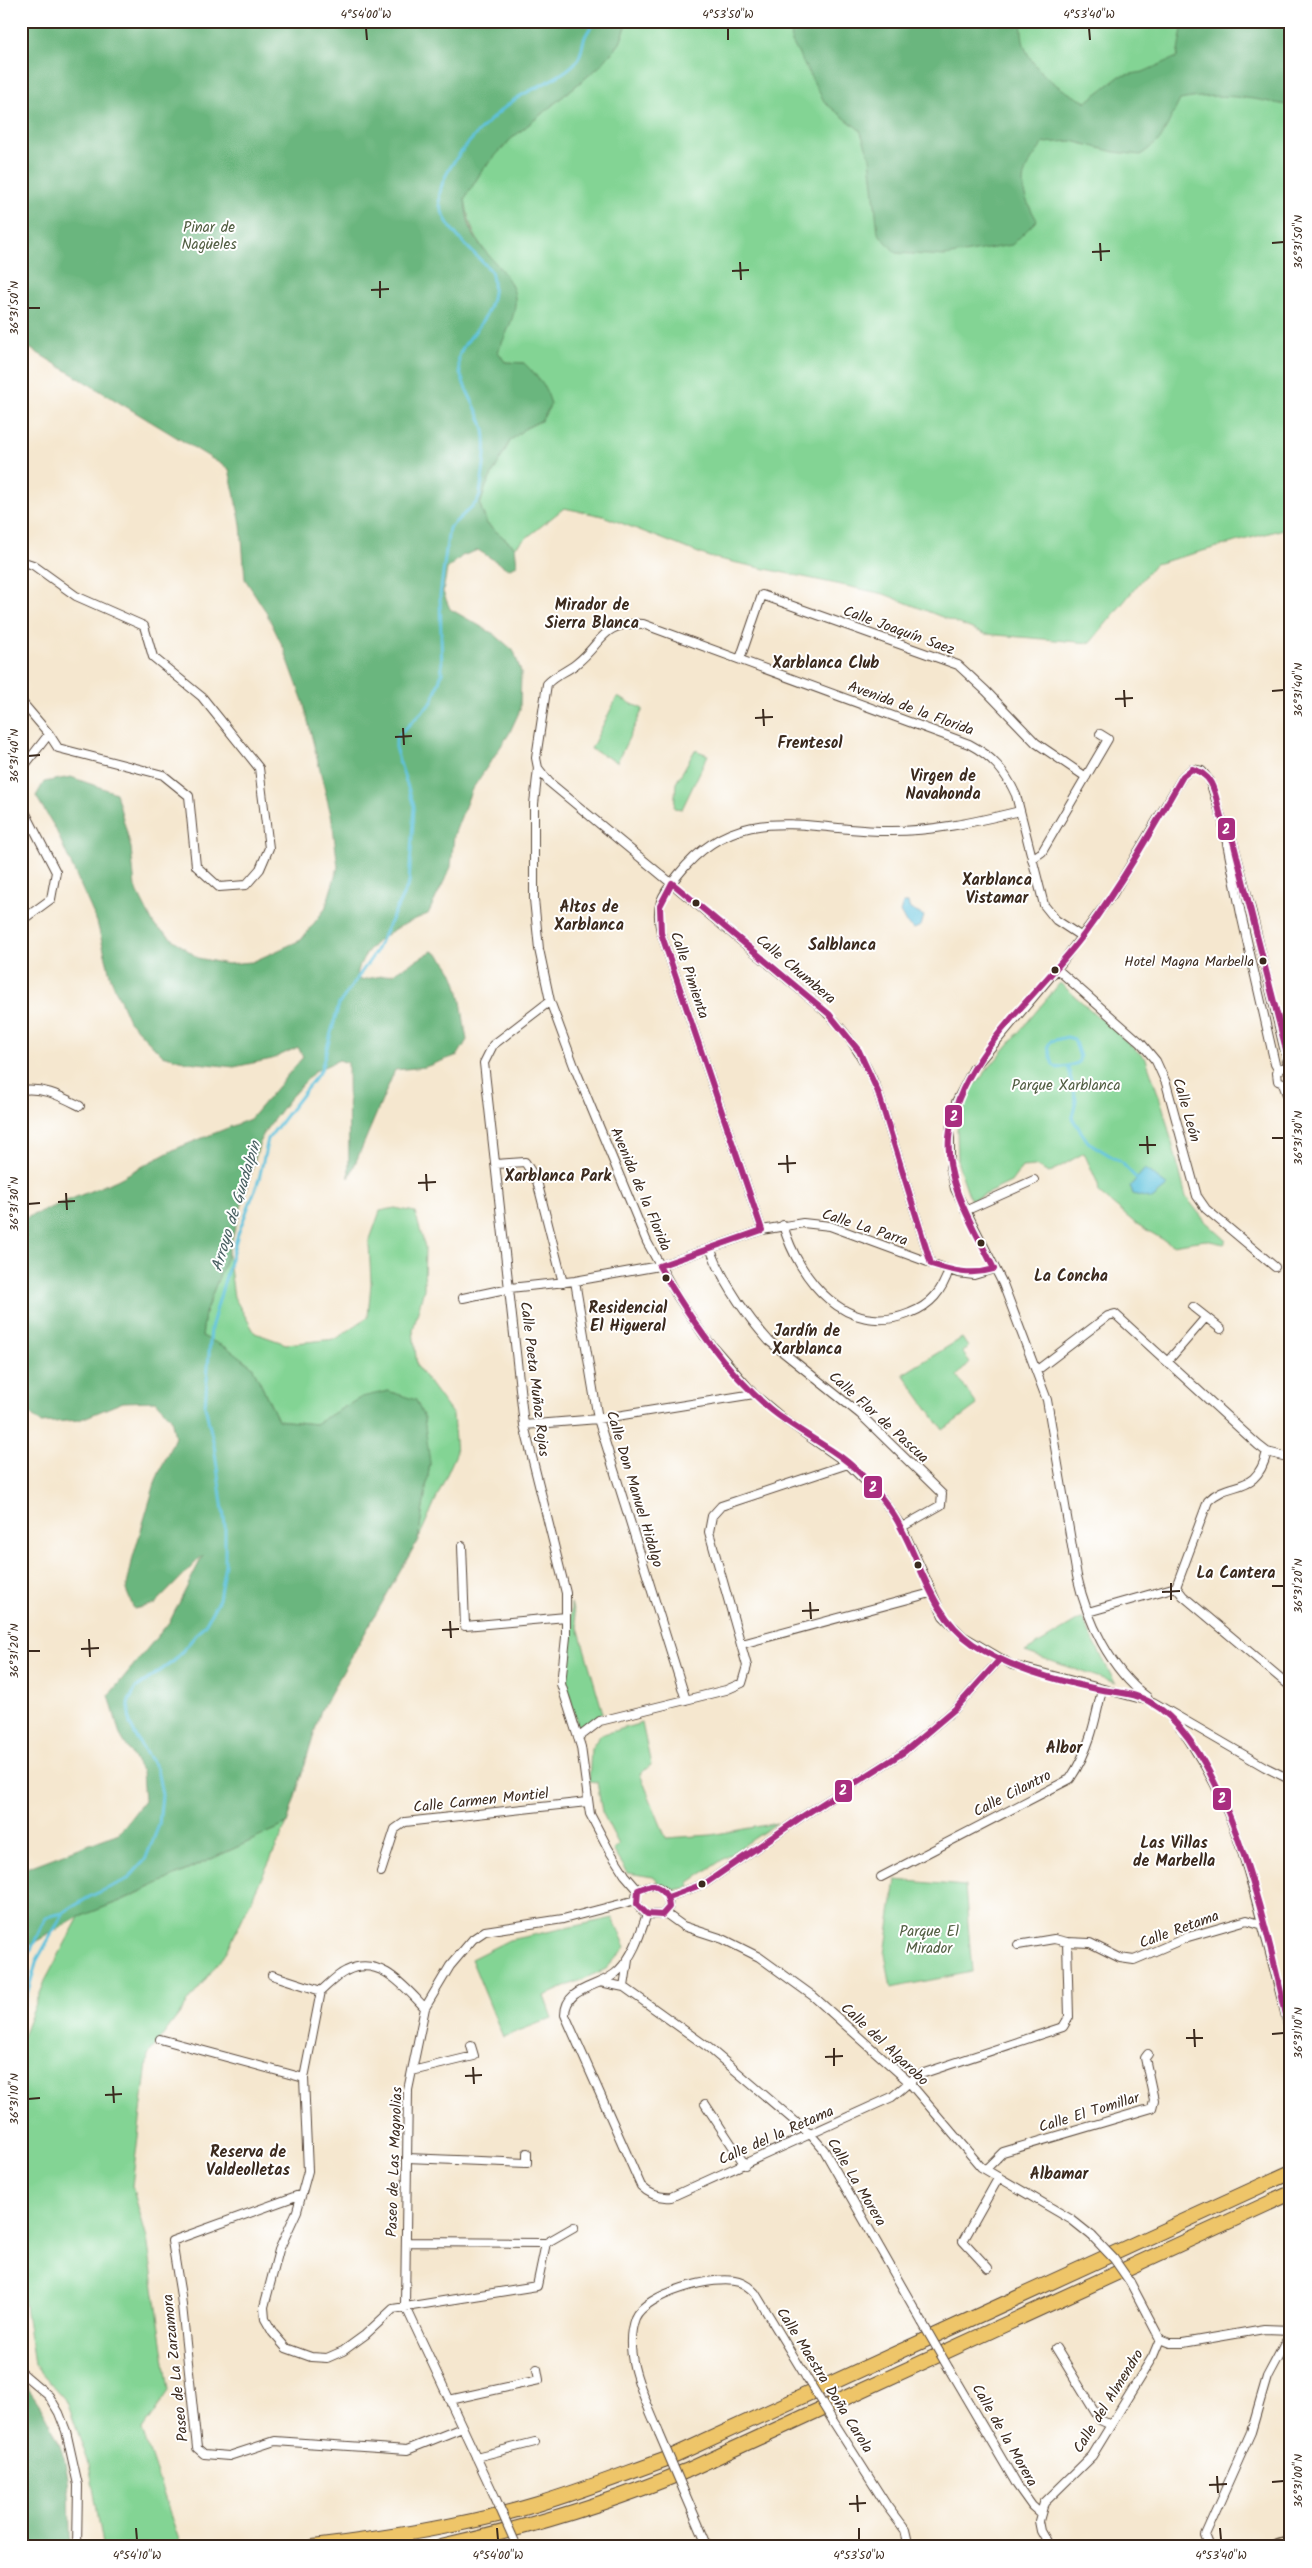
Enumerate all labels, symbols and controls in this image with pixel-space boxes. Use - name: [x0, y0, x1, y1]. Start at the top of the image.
- text: 4°54'00"W: [341, 5, 391, 24]
- text: 4°53'50"W: [702, 5, 754, 24]
- text: 4°53'40"W: [1063, 5, 1115, 24]
- text: 36°31'50"N: [1289, 215, 1308, 269]
- park label: Pinar de Nagüeles: [181, 216, 237, 257]
- text: 36°31'50"N: [5, 281, 24, 335]
- district label: Mirador de Sierra Blanca: [545, 593, 639, 636]
- street label: Calle Joaquín Saez: [839, 600, 958, 662]
- district label: Xarblanca Club: [772, 651, 879, 676]
- text: 36°31'40"N: [1289, 663, 1308, 717]
- street label: Avenida de la Florida: [844, 675, 977, 743]
- text: 36°31'40"N: [5, 729, 24, 783]
- district label: Frentesol: [777, 731, 843, 756]
- district label: Virgen de Navahonda: [905, 764, 981, 807]
- line badge: 2: [1217, 817, 1236, 841]
- text: 2: [1222, 819, 1230, 841]
- district label: Xarblanca Vistamar: [961, 868, 1032, 911]
- district label: Altos de Xarblanca: [553, 895, 624, 938]
- unlabelled marker: [691, 898, 701, 908]
- street label: Calle Pimienta: [663, 928, 715, 1022]
- street label: Calle Chumbera: [750, 929, 841, 1011]
- district label: Salblanca: [808, 933, 876, 958]
- place label: Hotel Magna Marbella: [1124, 951, 1254, 973]
- marker: Hotel Magna Marbella: [1258, 956, 1268, 966]
- unlabelled marker: [1050, 965, 1060, 975]
- park label: Parque Xarblanca: [1012, 1074, 1120, 1098]
- street label: Calle León: [1165, 1075, 1207, 1145]
- line badge: 2: [944, 1104, 963, 1128]
- text: 2: [950, 1106, 958, 1128]
- text: 36°31'30"N: [1289, 1111, 1308, 1165]
- street label: Avenida de la Florida: [603, 1124, 677, 1255]
- water label: Arroyo de Guadalpin: [205, 1137, 269, 1275]
- district label: Xarblanca Park: [504, 1164, 612, 1189]
- text: 36°31'30"N: [5, 1177, 24, 1231]
- street label: Calle La Parra: [818, 1203, 911, 1253]
- unlabelled marker: [976, 1238, 986, 1248]
- district label: La Concha: [1034, 1264, 1108, 1289]
- unlabelled marker: [661, 1273, 671, 1283]
- district label: Residencial El Higueral: [589, 1296, 668, 1339]
- street label: Calle Poeta Muñoz Rojas: [513, 1300, 555, 1459]
- district label: Jardín de Xarblanca: [771, 1319, 842, 1362]
- street label: Calle Flor de Pascua: [823, 1366, 934, 1470]
- street label: Calle Don Manuel Hidalgo: [599, 1408, 669, 1571]
- line badge: 2: [863, 1475, 883, 1499]
- text: 2: [869, 1477, 877, 1499]
- text: 36°31'20"N: [1289, 1558, 1308, 1614]
- unlabelled marker: [913, 1560, 923, 1570]
- district label: La Cantera: [1197, 1561, 1275, 1586]
- text: 36°31'20"N: [5, 1623, 24, 1679]
- district label: Albor: [1046, 1736, 1083, 1761]
- street label: Calle Cilantro: [969, 1764, 1056, 1824]
- line badge: 2: [834, 1779, 853, 1803]
- text: 2: [839, 1780, 847, 1802]
- street label: Calle Carmen Montiel: [412, 1782, 550, 1820]
- line badge: 2: [1212, 1787, 1232, 1811]
- text: 2: [1218, 1788, 1226, 1810]
- district label: Las Villas de Marbella: [1133, 1831, 1215, 1874]
- unlabelled marker: [697, 1879, 707, 1889]
- street label: Calle Retama: [1136, 1904, 1223, 1955]
- park label: Parque El Mirador: [899, 1920, 959, 1961]
- street label: Calle del Algarobo: [835, 1997, 934, 2092]
- text: 36°31'10"N: [1289, 2007, 1308, 2059]
- text: 36°31'10"N: [5, 2073, 24, 2125]
- street label: Paseo de Las Magnolias: [380, 2086, 410, 2238]
- street label: Calle El Tomillar: [1036, 2086, 1144, 2140]
- street label: Calle del la Retama: [715, 2100, 838, 2172]
- street label: Calle La Morera: [820, 2134, 892, 2231]
- district label: Reserva de Valdeolletas: [206, 2140, 290, 2183]
- district label: Albamar: [1030, 2162, 1090, 2187]
- street label: Paseo de La Zarzamora: [156, 2293, 196, 2443]
- street label: Calle Maestra Doña Carola: [769, 2303, 879, 2458]
- street label: Calle del Almendro: [1067, 2345, 1151, 2458]
- street label: Calle de la Morera: [965, 2380, 1043, 2491]
- text: 36°31'00"N: [1289, 2454, 1308, 2508]
- text: 4°54'10"W: [113, 2546, 161, 2565]
- text: 4°54'00"W: [473, 2546, 523, 2565]
- text: 4°53'50"W: [833, 2546, 885, 2565]
- text: 4°53'40"W: [1195, 2546, 1247, 2565]

